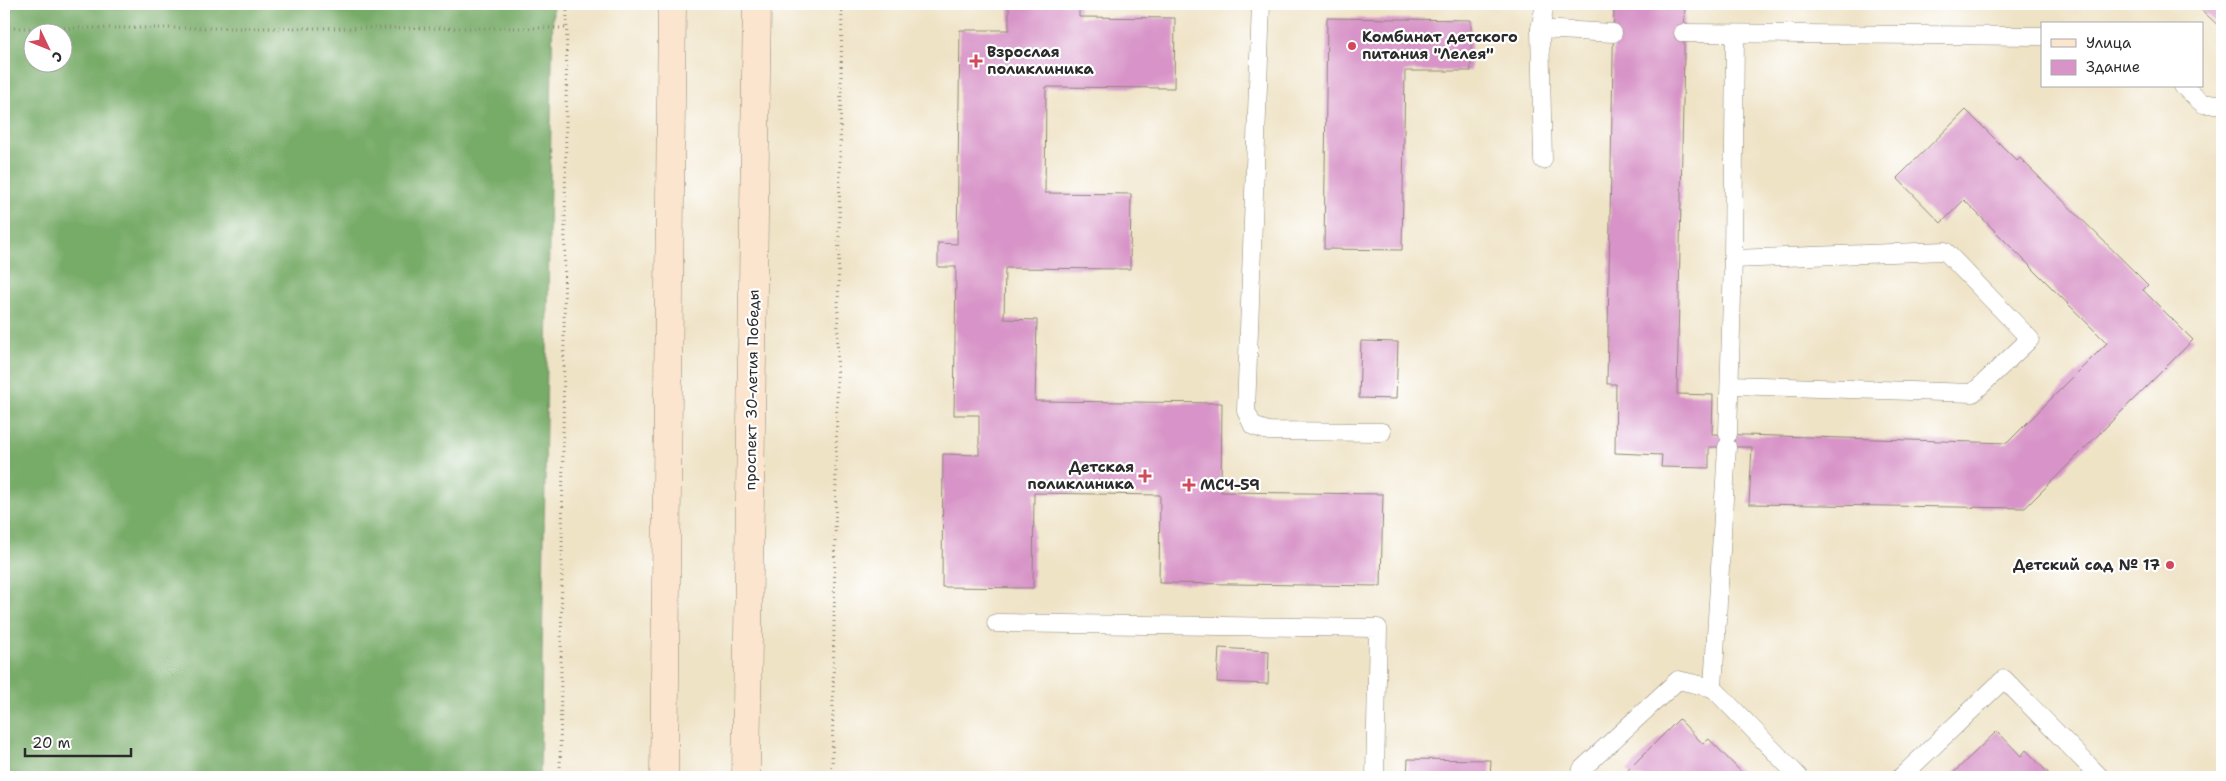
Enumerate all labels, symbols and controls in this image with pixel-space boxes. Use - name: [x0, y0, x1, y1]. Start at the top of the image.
- north arrow: [22, 22, 72, 72]
- legend: [2041, 22, 2204, 88]
- place label: Комбинат детского питания "Лелея": [1362, 27, 1518, 64]
- text: Улица: [2086, 33, 2132, 53]
- marker: Комбинат детского питания "Лелея": [1346, 40, 1358, 52]
- place label: Взрослая поликлиника: [987, 42, 1094, 79]
- text: С: [48, 48, 67, 66]
- marker: Взрослая поликлиника: [969, 54, 983, 68]
- text: Здание: [2086, 57, 2140, 77]
- street label: проспект 30-летия Победы: [740, 289, 764, 491]
- place label: Детская поликлиника: [1027, 457, 1135, 494]
- marker: Детская поликлиника: [1138, 469, 1152, 483]
- place label: МСЧ-59: [1200, 475, 1260, 495]
- marker: МСЧ-59: [1182, 478, 1196, 492]
- place label: Детский сад № 17: [2013, 555, 2160, 575]
- marker: Детский сад № 17: [2164, 559, 2176, 571]
- scale bar: [25, 726, 131, 758]
- text: 20 m: [32, 733, 71, 753]

